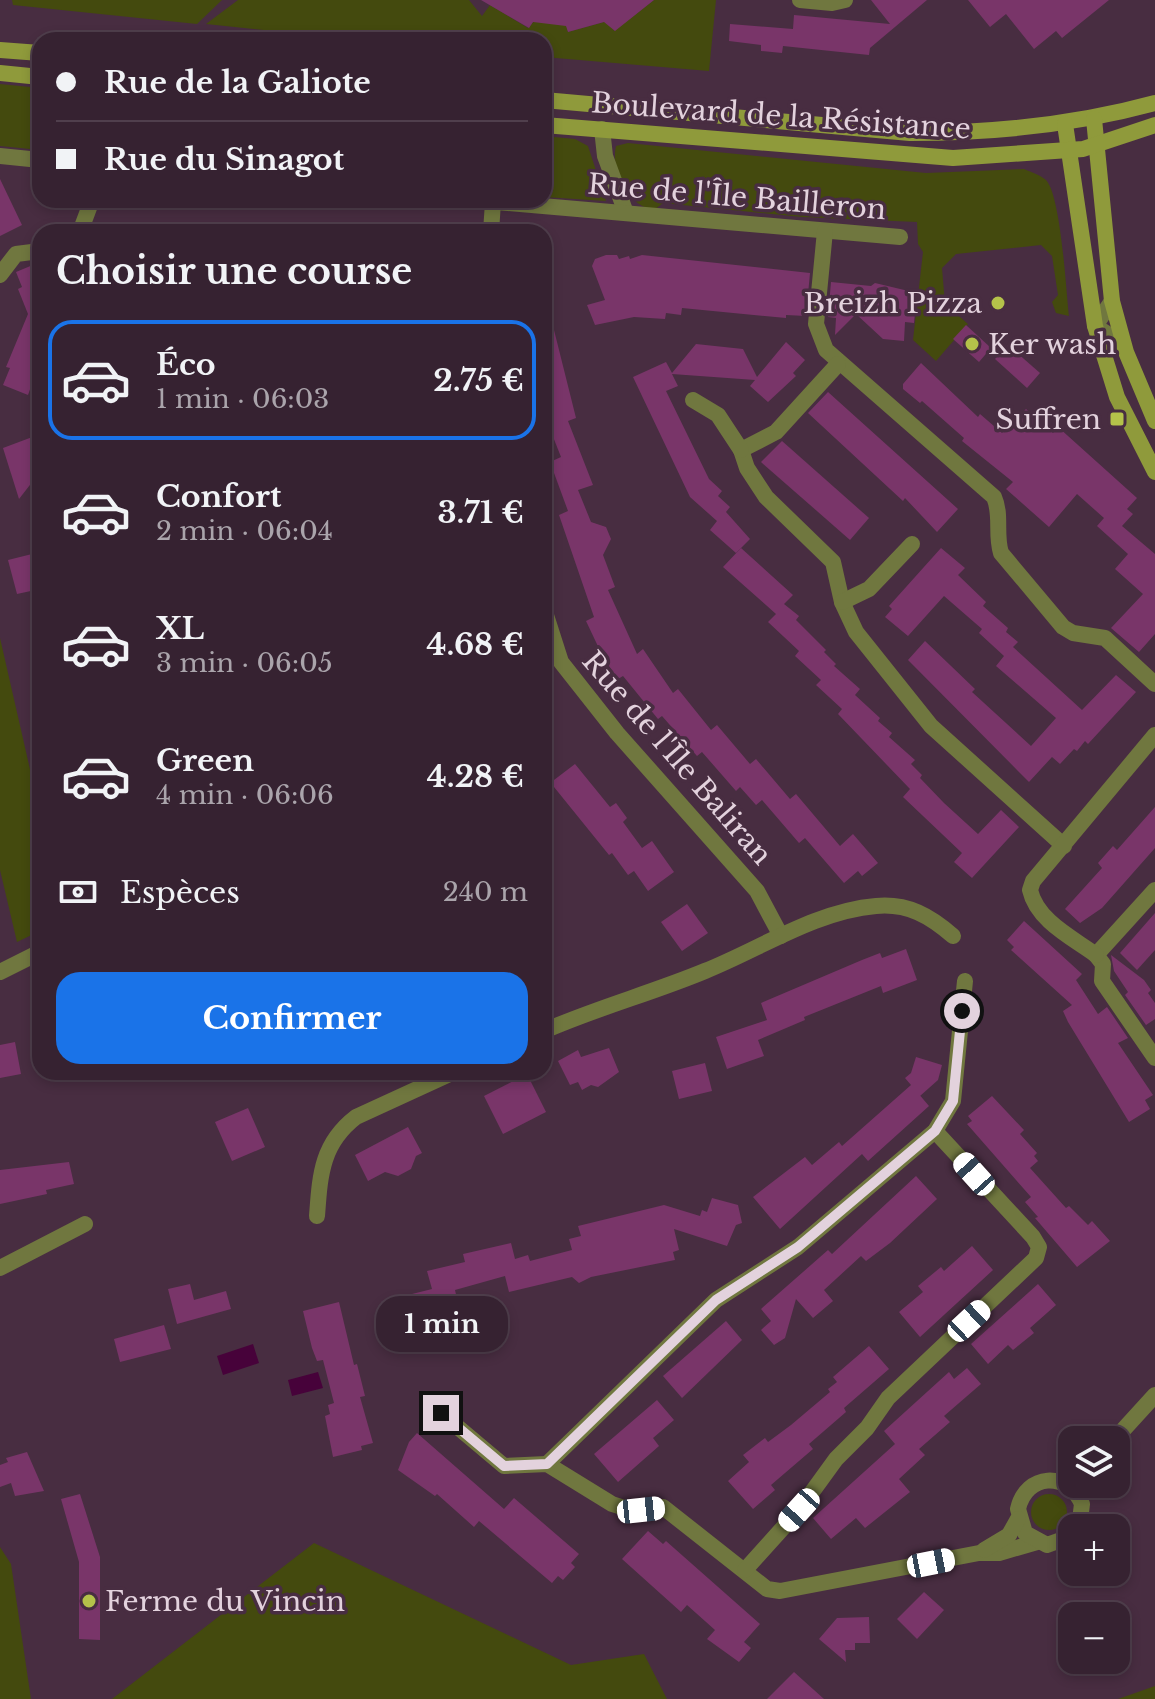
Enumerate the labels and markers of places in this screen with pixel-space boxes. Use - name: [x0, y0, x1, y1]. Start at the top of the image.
- place label: Breizh Pizza: [803, 286, 982, 321]
- marker: Breizh Pizza: [989, 294, 1007, 312]
- place label: Ker wash: [988, 327, 1116, 362]
- marker: Ker wash: [963, 335, 981, 353]
- place label: Suffren: [995, 402, 1101, 437]
- marker: Suffren: [1108, 410, 1126, 428]
- place label: Ferme du Vincin: [105, 1584, 345, 1619]
- marker: Ferme du Vincin: [80, 1592, 98, 1610]

